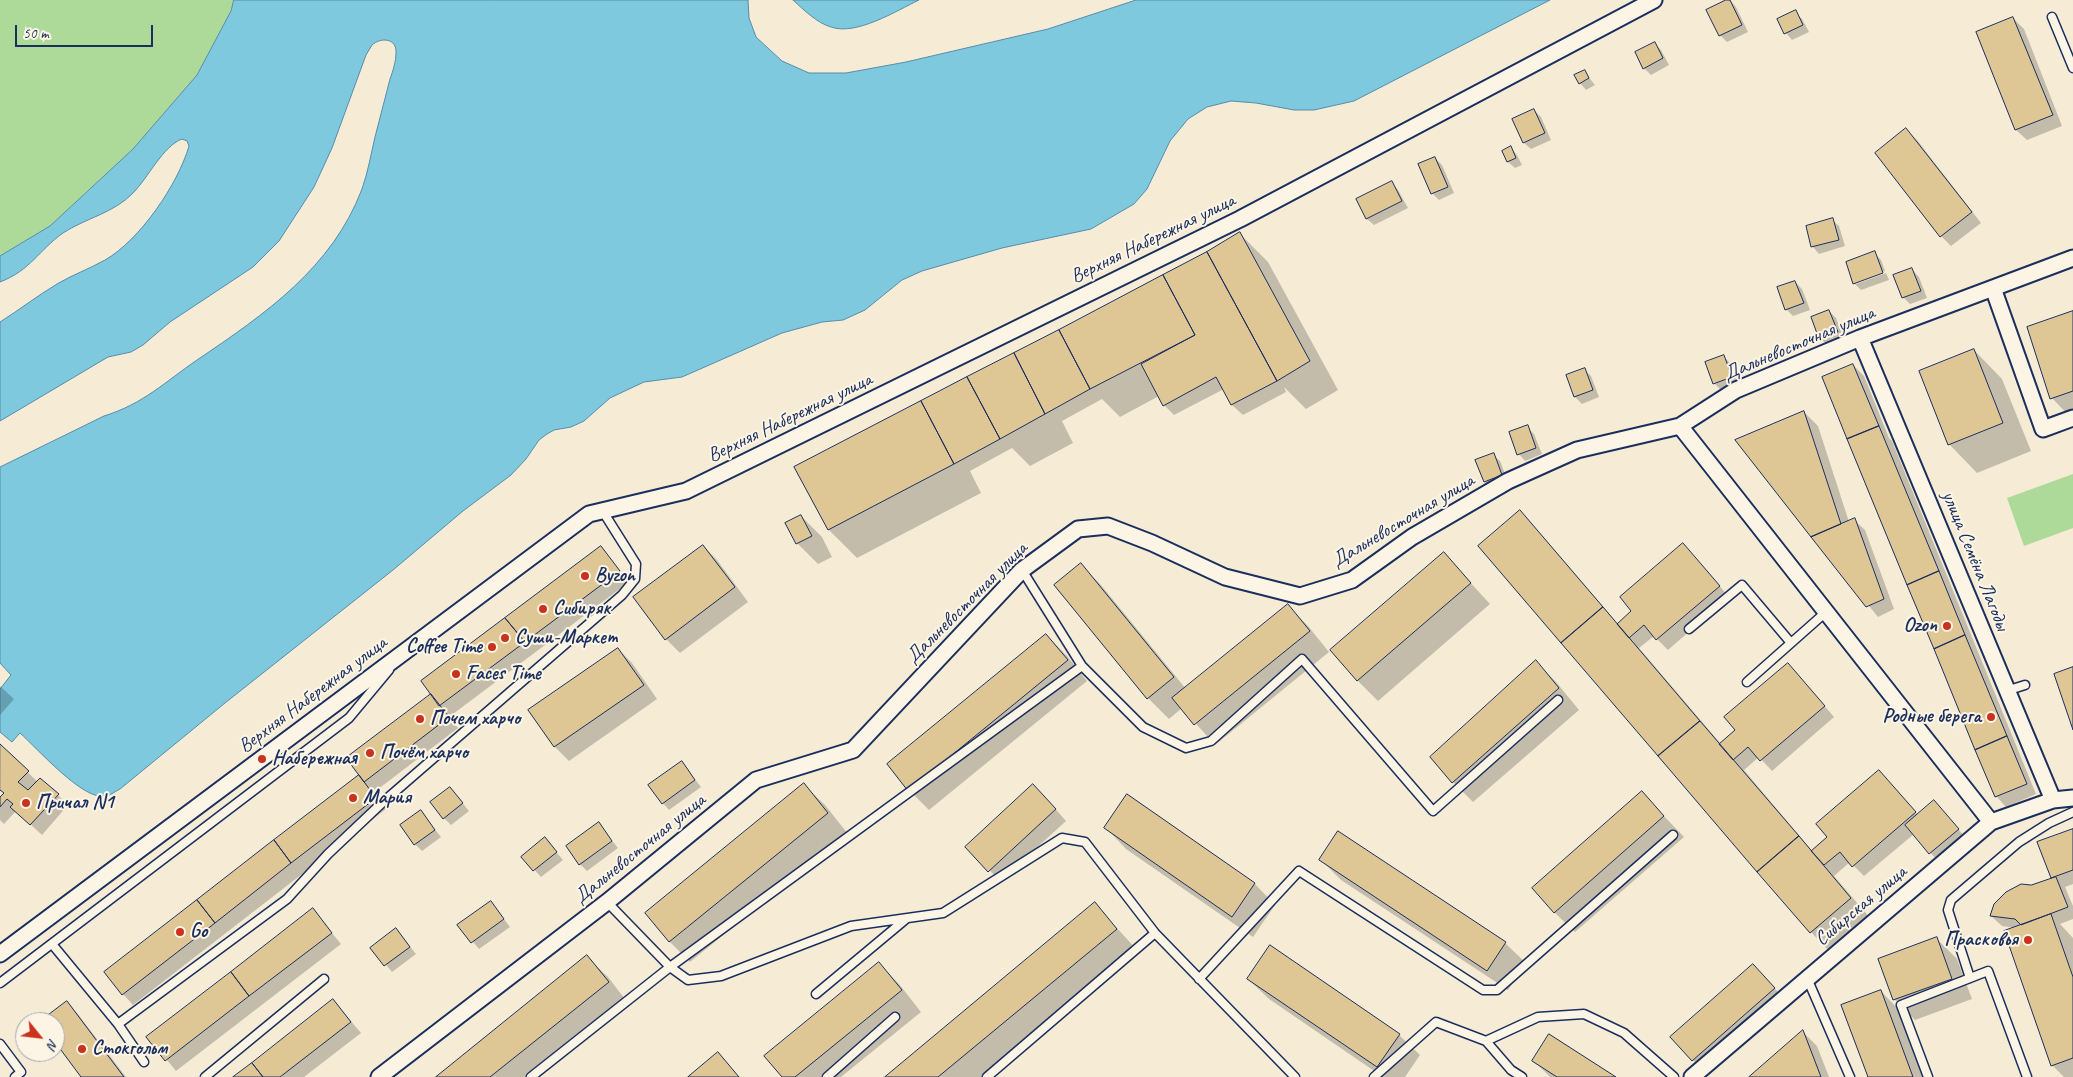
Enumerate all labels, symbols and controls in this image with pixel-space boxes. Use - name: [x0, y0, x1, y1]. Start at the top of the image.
- scale bar: [18, 15, 155, 47]
- text: 50 m: [23, 24, 49, 43]
- street label: Верхняя Набережная улица: [1067, 189, 1239, 289]
- street label: Дальневосточная улица: [1720, 301, 1878, 387]
- street label: Верхняя Набережная улица: [704, 368, 876, 468]
- street label: Дальневосточная улица: [1327, 469, 1479, 573]
- street label: улица Семёна Лагоды: [1936, 488, 2014, 634]
- street label: Дальневосточная улица: [901, 537, 1033, 669]
- place label: Byzon: [595, 564, 635, 588]
- marker: Byzon: [579, 570, 591, 582]
- place label: Сибиряк: [553, 597, 611, 621]
- marker: Сибиряк: [537, 603, 549, 615]
- place label: Ozon: [1904, 614, 1937, 638]
- marker: Ozon: [1941, 620, 1953, 632]
- place label: Суши-Маркет: [515, 626, 618, 650]
- street label: Верхняя Набережная улица: [234, 631, 392, 759]
- marker: Суши-Маркет: [499, 632, 511, 644]
- place label: Coffee Time: [406, 635, 482, 659]
- marker: Coffee Time: [486, 641, 498, 653]
- place label: Faces Time: [466, 662, 541, 686]
- marker: Faces Time: [450, 668, 462, 680]
- place label: Родные берега: [1882, 705, 1981, 729]
- place label: Почем харчо: [430, 707, 520, 731]
- marker: Родные берега: [1985, 711, 1997, 723]
- marker: Почем харчо: [414, 713, 426, 725]
- place label: Почём харчо: [380, 741, 468, 765]
- place label: Набережная: [272, 747, 357, 771]
- marker: Почём харчо: [364, 747, 376, 759]
- marker: Набережная: [256, 753, 268, 765]
- place label: Мария: [363, 786, 411, 810]
- street label: Дальневосточная улица: [569, 789, 711, 909]
- place label: Причал N1: [36, 791, 114, 815]
- marker: Мария: [347, 792, 359, 804]
- marker: Причал N1: [20, 797, 32, 809]
- street label: Сибирская улица: [1810, 861, 1912, 951]
- place label: Go: [190, 920, 207, 944]
- marker: Go: [174, 926, 186, 938]
- place label: Прасковья: [1944, 928, 2018, 952]
- marker: Прасковья: [2022, 934, 2034, 946]
- north arrow: [15, 1012, 65, 1062]
- text: N: [43, 1036, 62, 1052]
- place label: Стокгольм: [92, 1037, 167, 1061]
- marker: Стокгольм: [76, 1043, 88, 1055]

